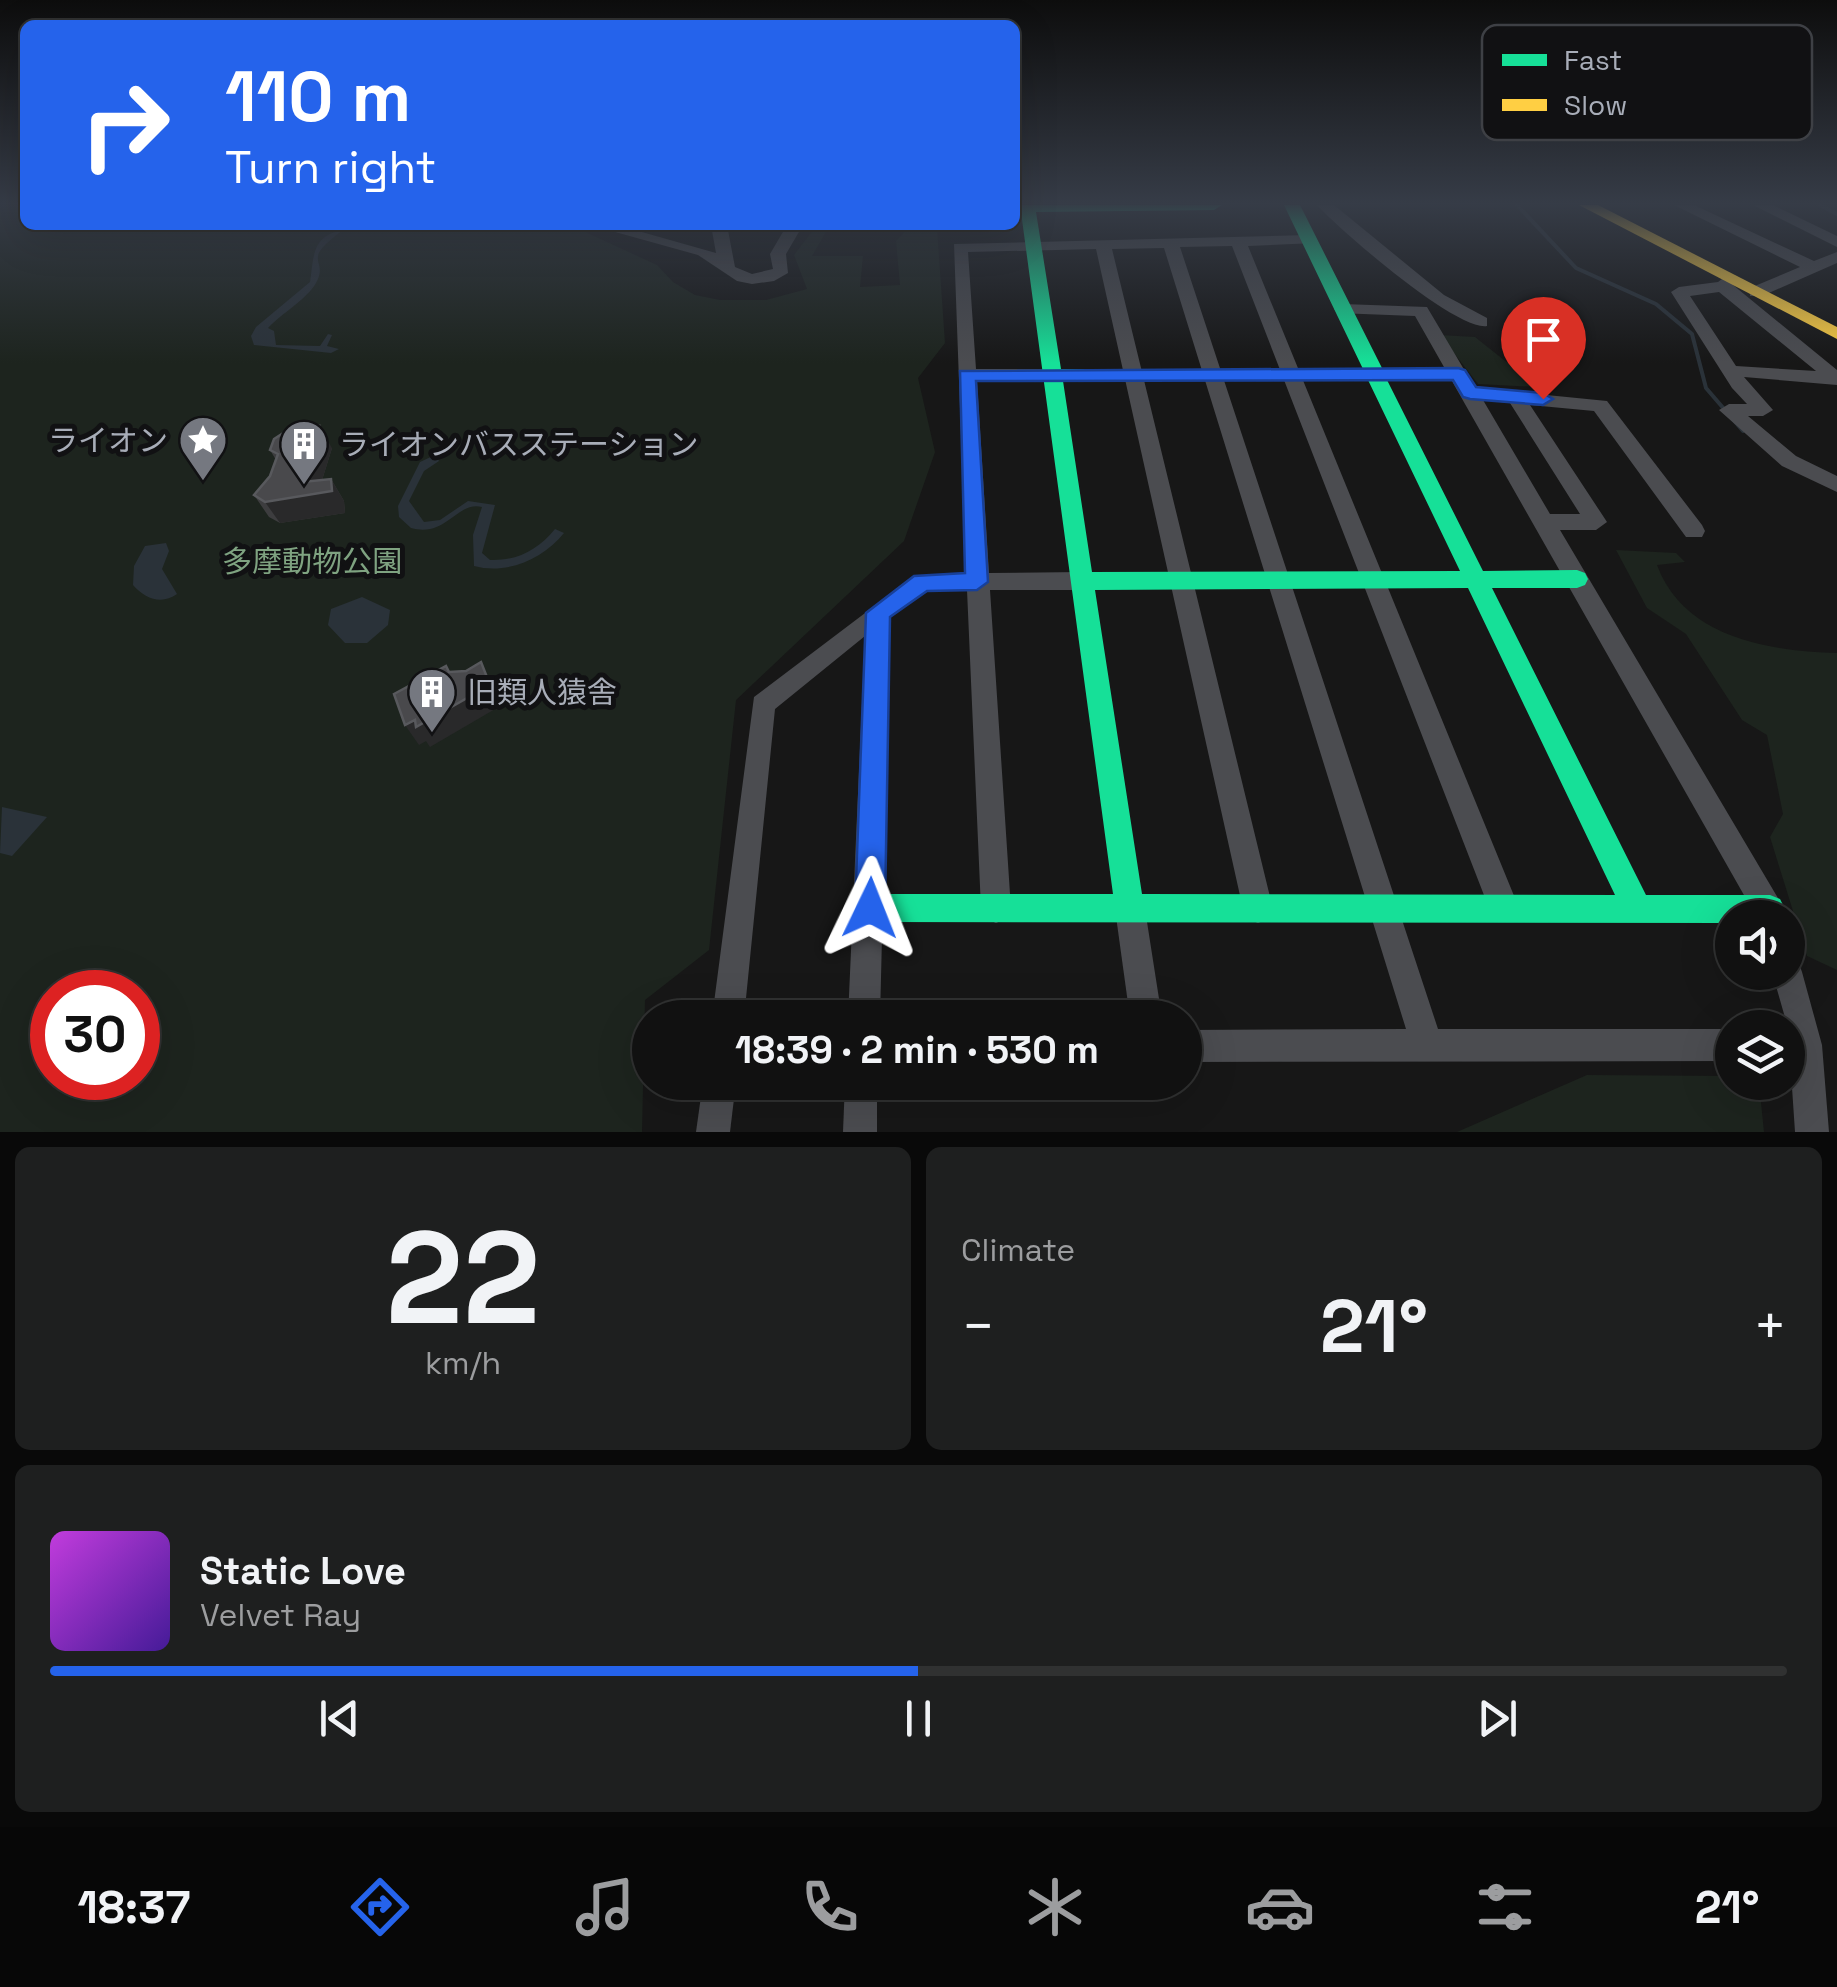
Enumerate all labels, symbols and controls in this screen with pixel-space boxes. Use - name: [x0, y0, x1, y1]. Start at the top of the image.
- legend: [1482, 25, 1812, 140]
- text: Fast: [1564, 42, 1622, 78]
- text: 110 m: [225, 52, 411, 141]
- icon: right: [60, 60, 190, 190]
- text: Slow: [1564, 87, 1627, 123]
- text: Turn right: [225, 139, 436, 196]
- pin: [1501, 297, 1586, 400]
- icon: arrive: [1516, 312, 1571, 367]
- place icon: ライオン: [177, 414, 229, 482]
- building icon: ライオンバスステーション: [278, 418, 330, 486]
- place label: ライオン: [48, 421, 168, 460]
- place label: ライオンバスステーション: [339, 425, 698, 464]
- park label: 多摩動物公園: [222, 542, 402, 581]
- building icon: 旧類人猿舎: [406, 666, 458, 734]
- place label: 旧類人猿舎: [467, 673, 617, 712]
- position arrow: [818, 856, 922, 960]
- map controls: [1715, 900, 1805, 1100]
- button: sound: [1715, 900, 1805, 990]
- speed limit sign: 30: [30, 970, 160, 1100]
- button: layers: [1715, 1010, 1805, 1100]
- text: 18:39 · 2 min · 530 m: [735, 1026, 1099, 1074]
- text: 22: [386, 1195, 540, 1361]
- text: Climate: [961, 1230, 1075, 1270]
- text: 21°: [1320, 1278, 1428, 1374]
- text: −: [961, 1291, 995, 1361]
- text: +: [1753, 1291, 1787, 1361]
- text: km/h: [425, 1343, 501, 1383]
- text: Static Love: [200, 1547, 406, 1595]
- text: Velvet Ray: [200, 1595, 361, 1635]
- icon: previous: [312, 1691, 367, 1746]
- icon: pause: [891, 1691, 946, 1746]
- icon: next: [1470, 1691, 1525, 1746]
- icon: directions: [345, 1872, 415, 1942]
- icon: music: [570, 1872, 640, 1942]
- icon: phone: [795, 1872, 865, 1942]
- icon: climate: [1020, 1872, 1090, 1942]
- icon: car: [1245, 1872, 1315, 1942]
- icon: filters: [1470, 1872, 1540, 1942]
- text: 18:37: [77, 1879, 190, 1936]
- text: 21°: [1695, 1879, 1760, 1936]

